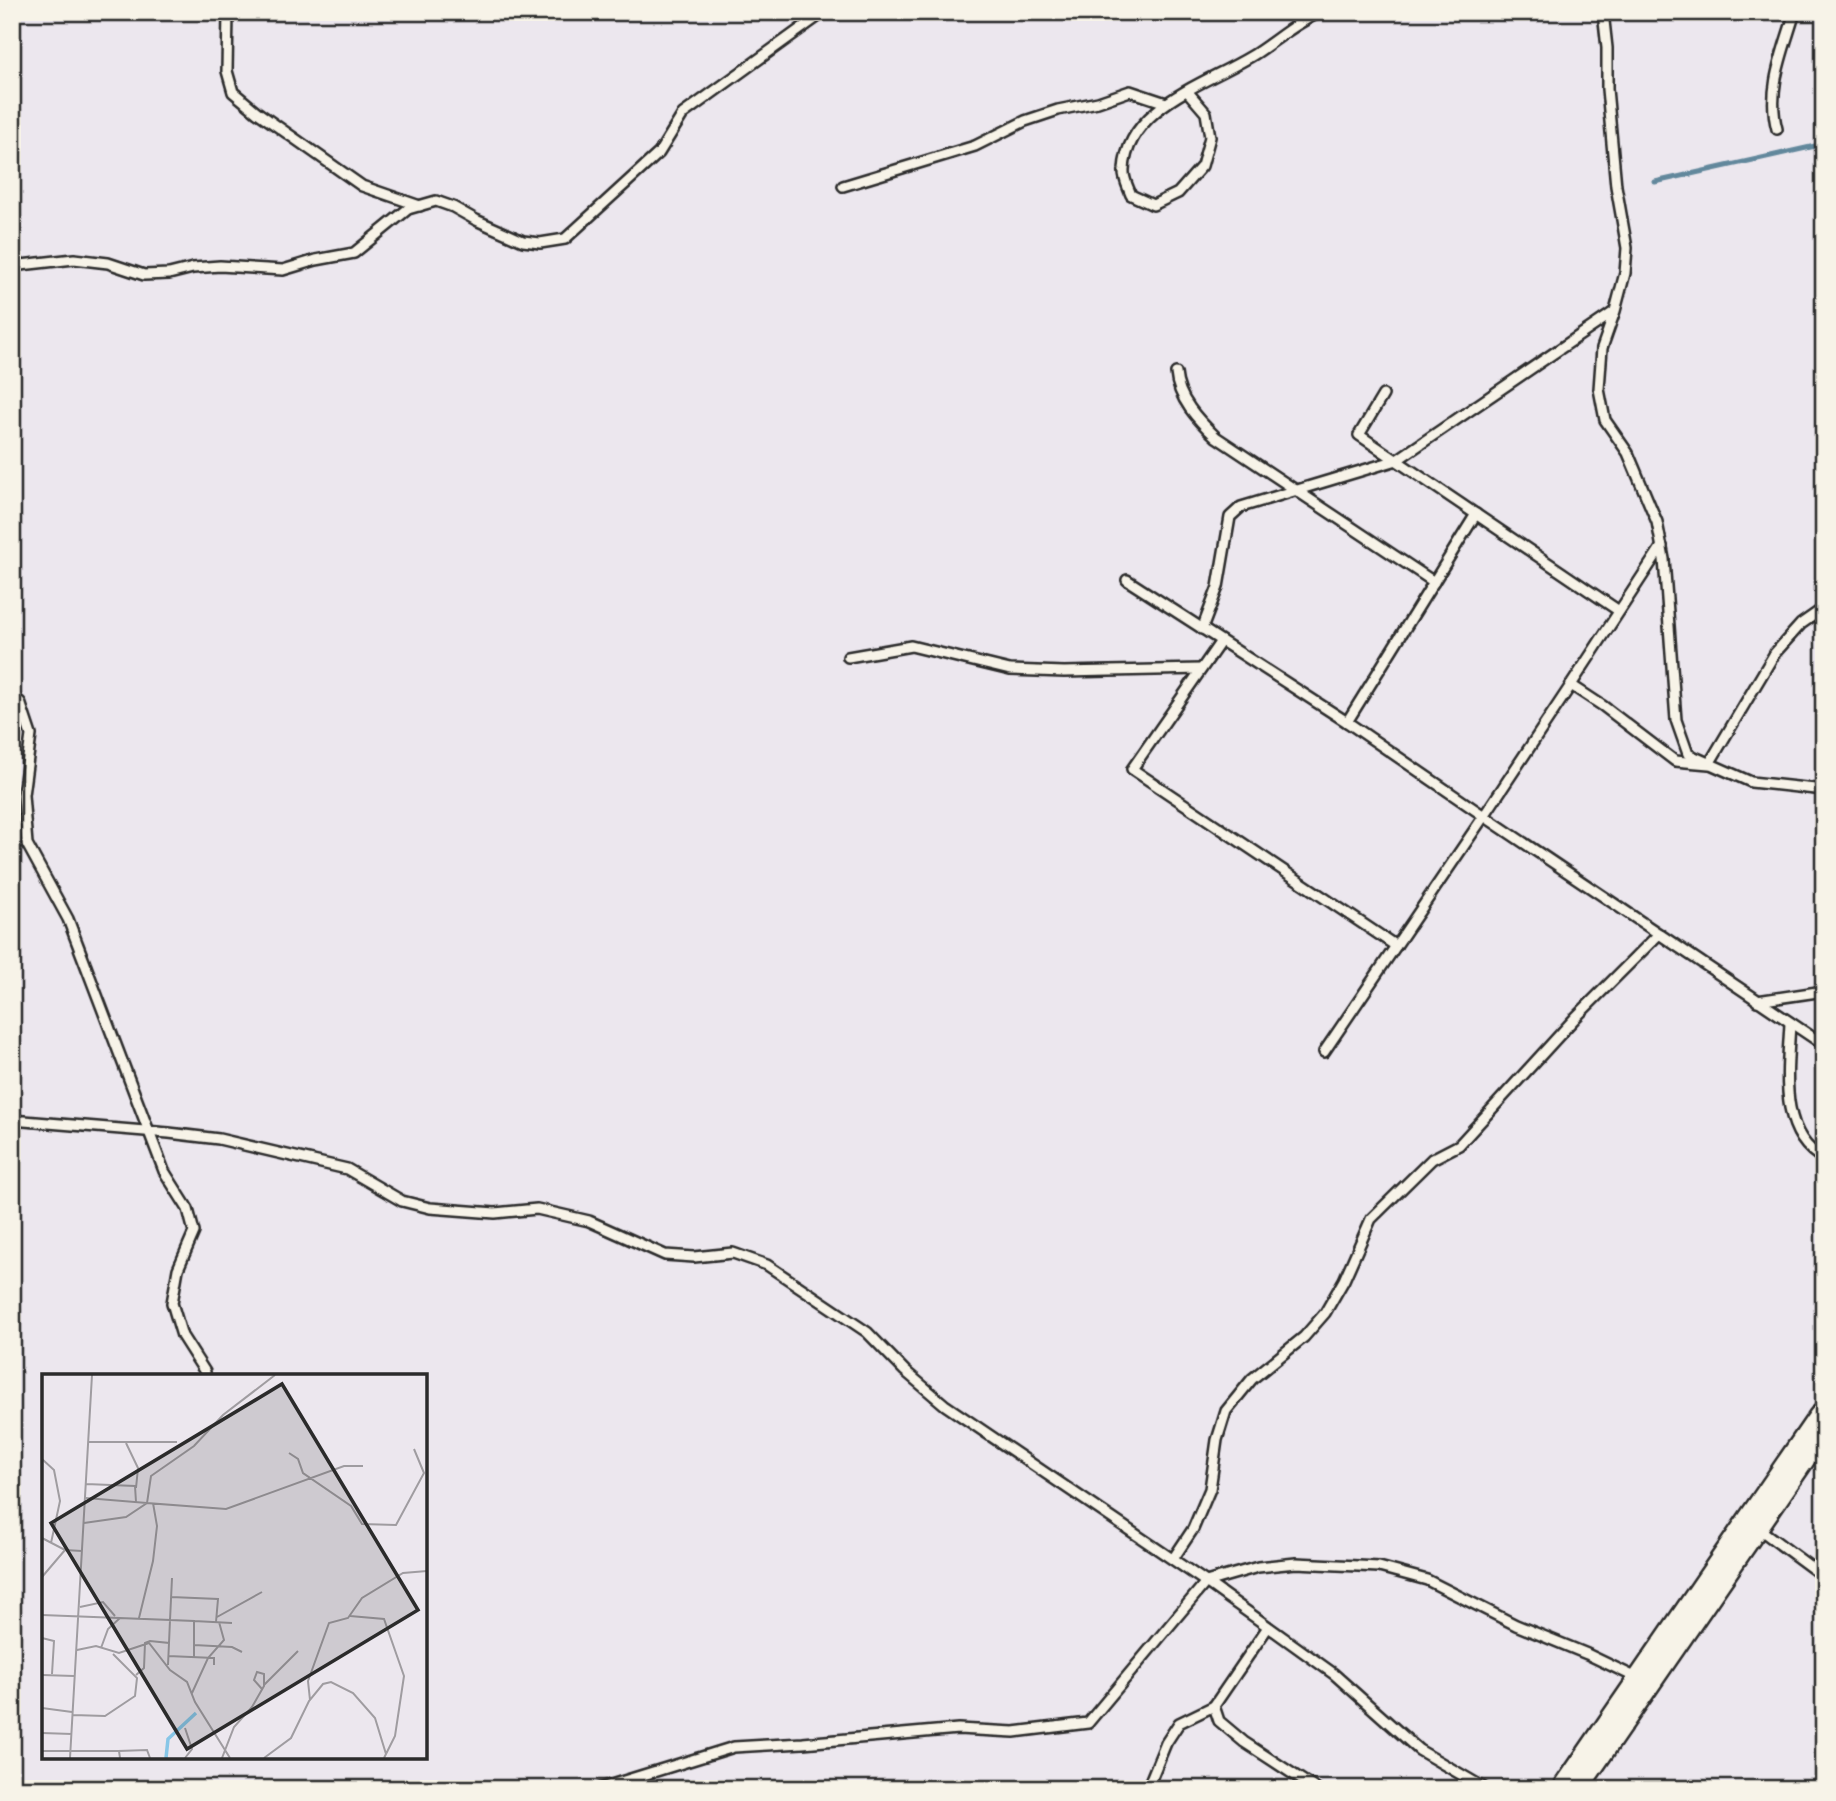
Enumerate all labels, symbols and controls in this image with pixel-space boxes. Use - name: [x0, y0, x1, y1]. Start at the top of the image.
- inset map: [42, 1374, 427, 1759]

